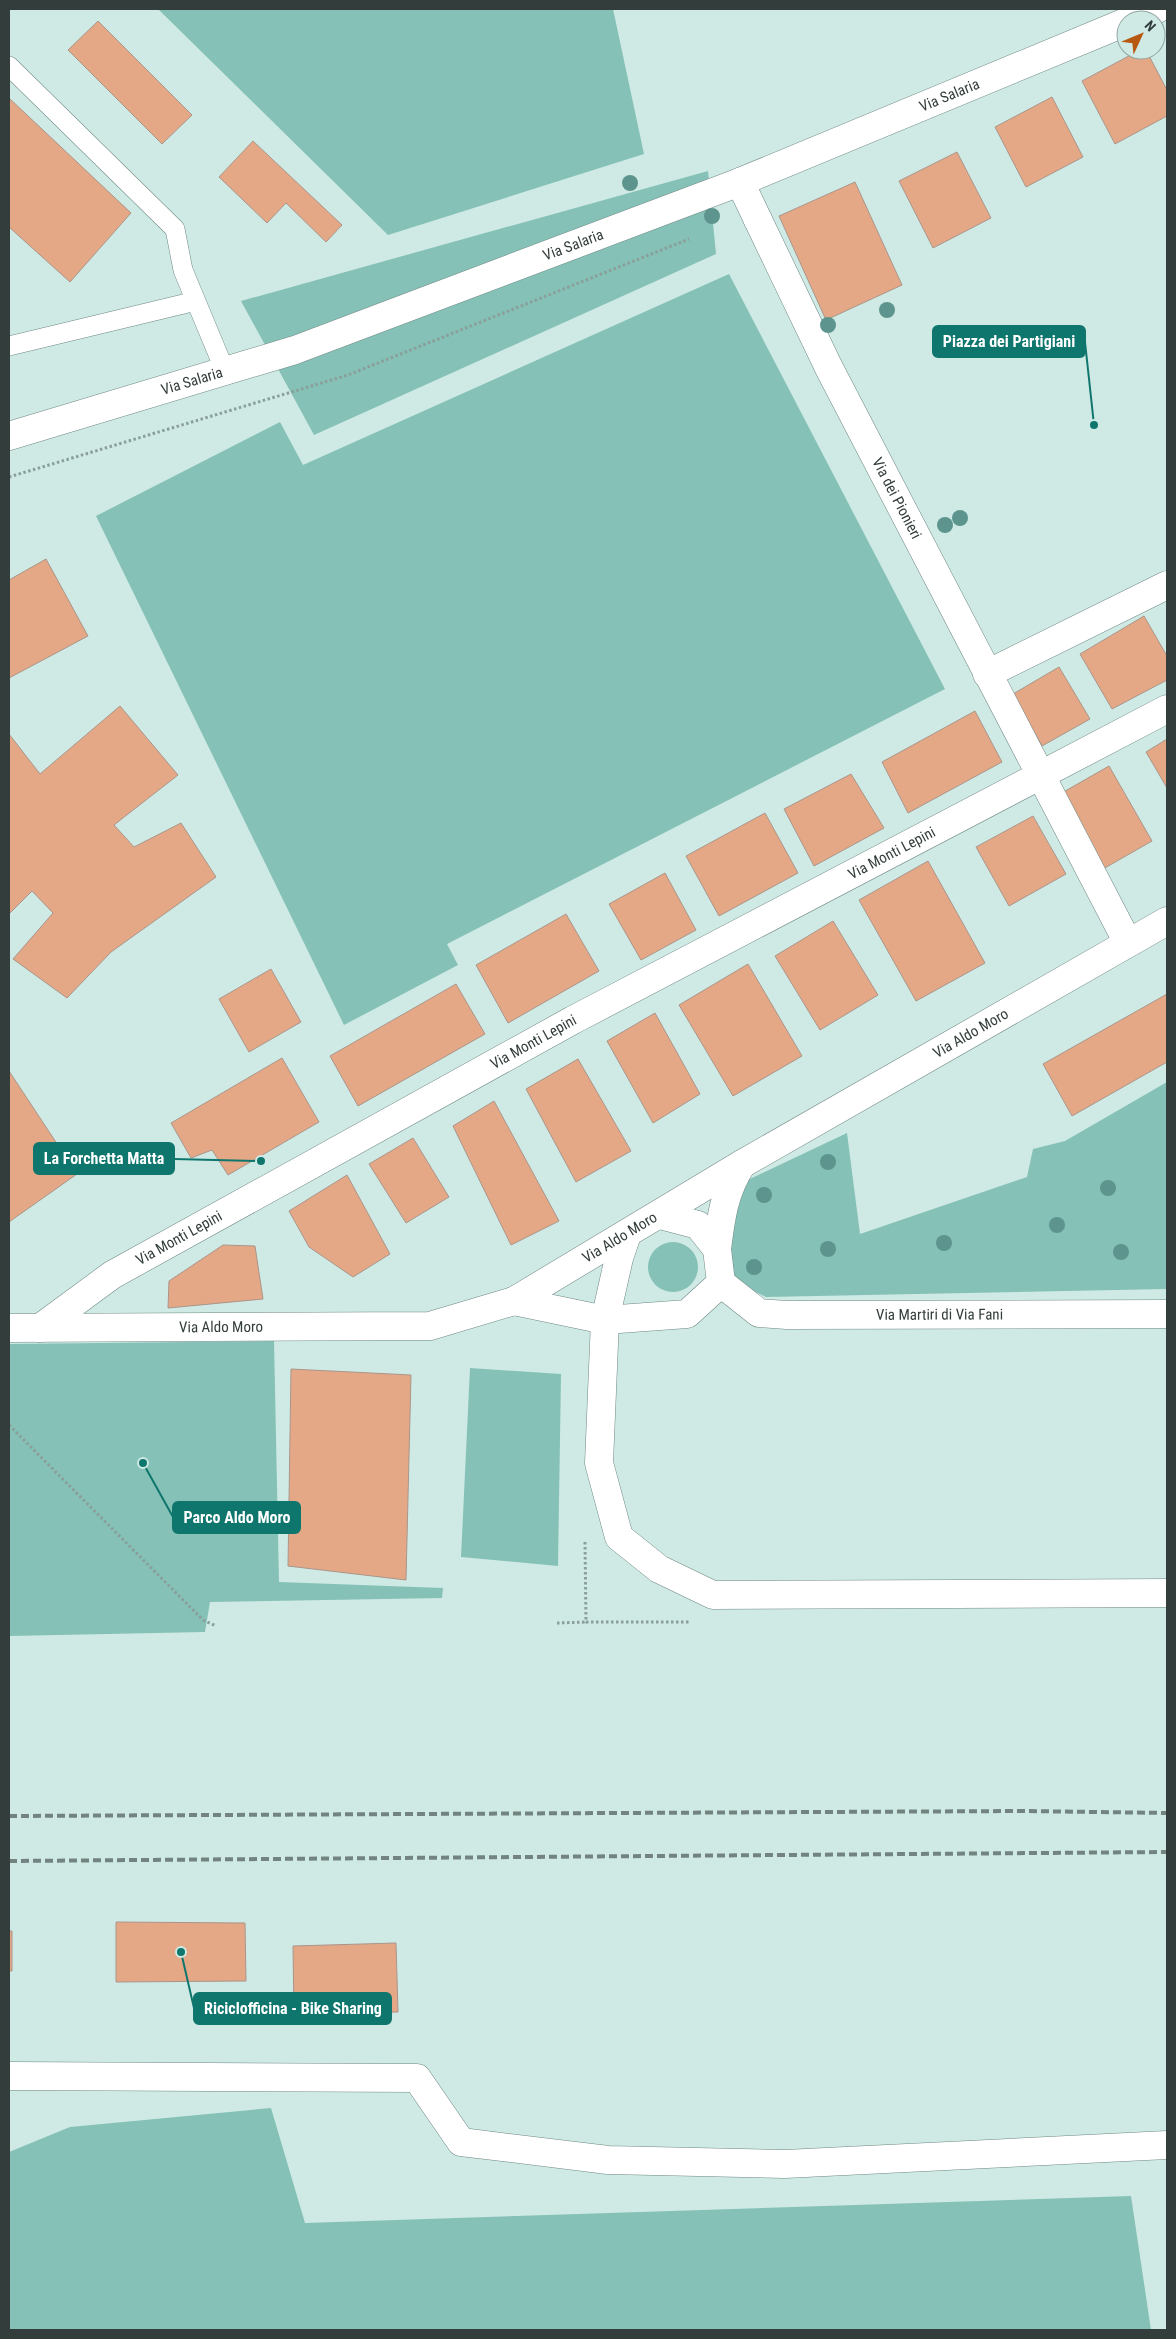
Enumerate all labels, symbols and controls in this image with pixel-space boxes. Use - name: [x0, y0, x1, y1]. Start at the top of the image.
- north arrow: [1116, 10, 1166, 60]
- text: N: [1142, 17, 1159, 35]
- street label: Via Salaria: [917, 75, 982, 116]
- street label: Via Salaria: [540, 225, 606, 265]
- callout: Piazza dei Partigiani: [933, 326, 1085, 357]
- text: Piazza dei Partigiani: [943, 332, 1075, 351]
- street label: Via Salaria: [159, 363, 225, 399]
- street label: Via dei Pionieri: [868, 455, 925, 542]
- street label: Via Monti Lepini: [845, 823, 938, 883]
- street label: Via Aldo Moro: [930, 1005, 1012, 1062]
- street label: Via Monti Lepini: [487, 1011, 580, 1073]
- callout: La Forchetta Matta: [34, 1143, 174, 1174]
- text: La Forchetta Matta: [44, 1149, 165, 1168]
- street label: Via Monti Lepini: [133, 1207, 225, 1269]
- street label: Via Aldo Moro: [579, 1208, 660, 1267]
- street label: Via Martiri di Via Fani: [876, 1305, 1003, 1324]
- street label: Via Aldo Moro: [179, 1318, 263, 1336]
- callout: Parco Aldo Moro: [173, 1502, 300, 1533]
- text: Parco Aldo Moro: [184, 1508, 291, 1527]
- callout: Riciclofficina - Bike Sharing: [194, 1993, 391, 2024]
- text: Riciclofficina - Bike Sharing: [204, 1999, 382, 2018]

